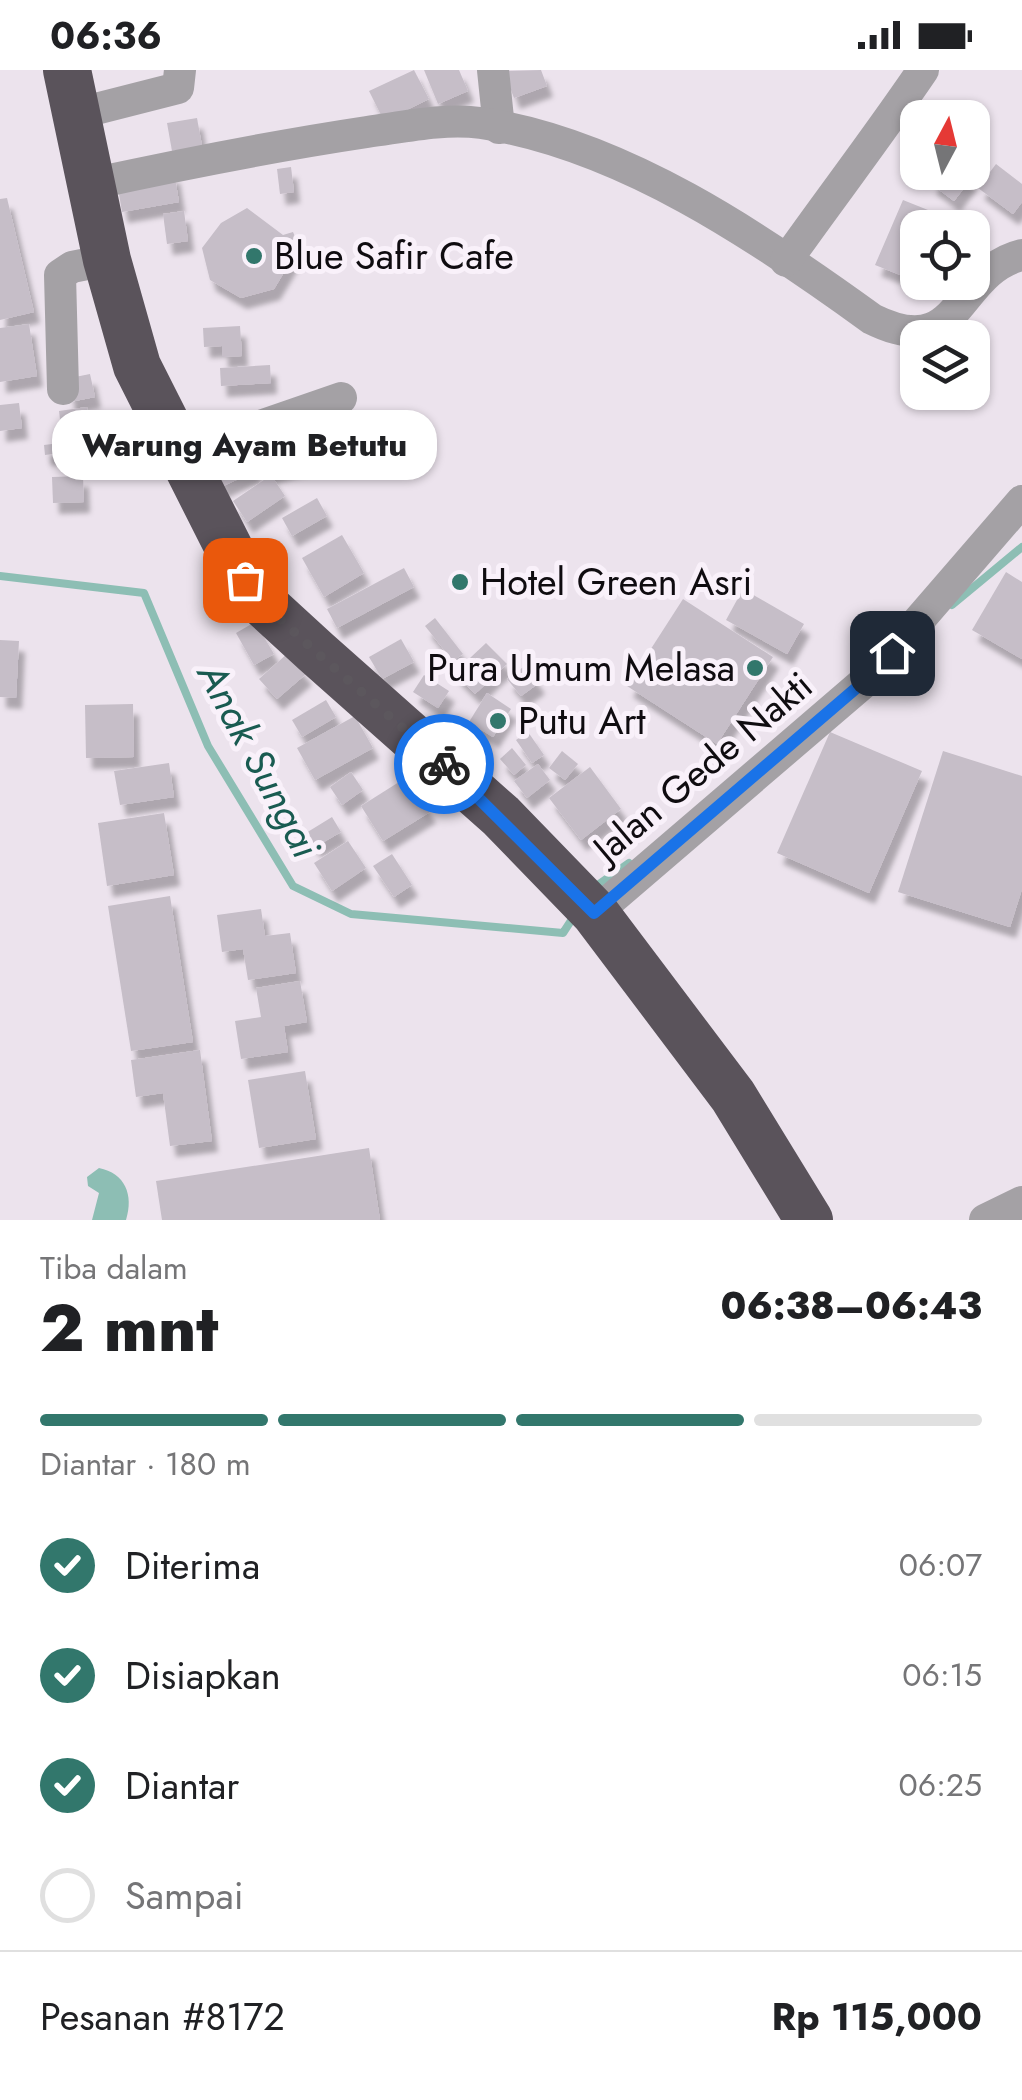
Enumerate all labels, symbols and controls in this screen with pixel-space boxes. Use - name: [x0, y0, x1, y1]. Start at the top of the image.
- text: 06:36: [50, 8, 162, 63]
- north arrow: [900, 100, 990, 190]
- map controls: [900, 100, 990, 410]
- button: locate: [900, 210, 990, 300]
- place label: Blue Safir Cafe: [274, 228, 514, 283]
- marker: Blue Safir Cafe: [243, 245, 265, 267]
- button: layers: [900, 320, 990, 410]
- callout: Warung Ayam Betutu: [52, 410, 438, 480]
- text: Warung Ayam Betutu: [82, 422, 407, 468]
- pin: [203, 538, 288, 623]
- icon: bag: [218, 553, 273, 608]
- place label: Hotel Green Asri: [480, 554, 752, 609]
- marker: Hotel Green Asri: [449, 571, 471, 593]
- pin: [850, 611, 935, 696]
- icon: home: [865, 626, 920, 681]
- place label: Pura Umum Melasa: [427, 640, 735, 695]
- water label: Anak Sungai: [183, 651, 335, 869]
- marker: Pura Umum Melasa: [744, 657, 766, 679]
- street label: Jalan Gede Nakti: [577, 658, 824, 878]
- place label: Putu Art: [518, 693, 646, 748]
- marker: Putu Art: [487, 710, 509, 732]
- courier: [394, 714, 494, 814]
- icon: bike: [417, 737, 472, 792]
- text: Tiba dalam: [40, 1245, 188, 1291]
- text: 06:38–06:43: [721, 1278, 982, 1333]
- text: 2 mnt: [40, 1281, 218, 1375]
- text: Diantar · 180 m: [40, 1441, 251, 1487]
- icon: check: [40, 1538, 95, 1593]
- text: Diterima: [125, 1538, 260, 1593]
- text: 06:07: [899, 1542, 982, 1588]
- icon: check: [40, 1648, 95, 1703]
- text: Disiapkan: [125, 1648, 281, 1703]
- text: 06:15: [902, 1652, 982, 1698]
- icon: check: [40, 1758, 95, 1813]
- text: Diantar: [125, 1758, 239, 1813]
- text: 06:25: [899, 1762, 982, 1808]
- text: Sampai: [125, 1868, 244, 1923]
- text: Pesanan #8172: [40, 1989, 285, 2044]
- text: Rp 115,000: [772, 1989, 982, 2044]

